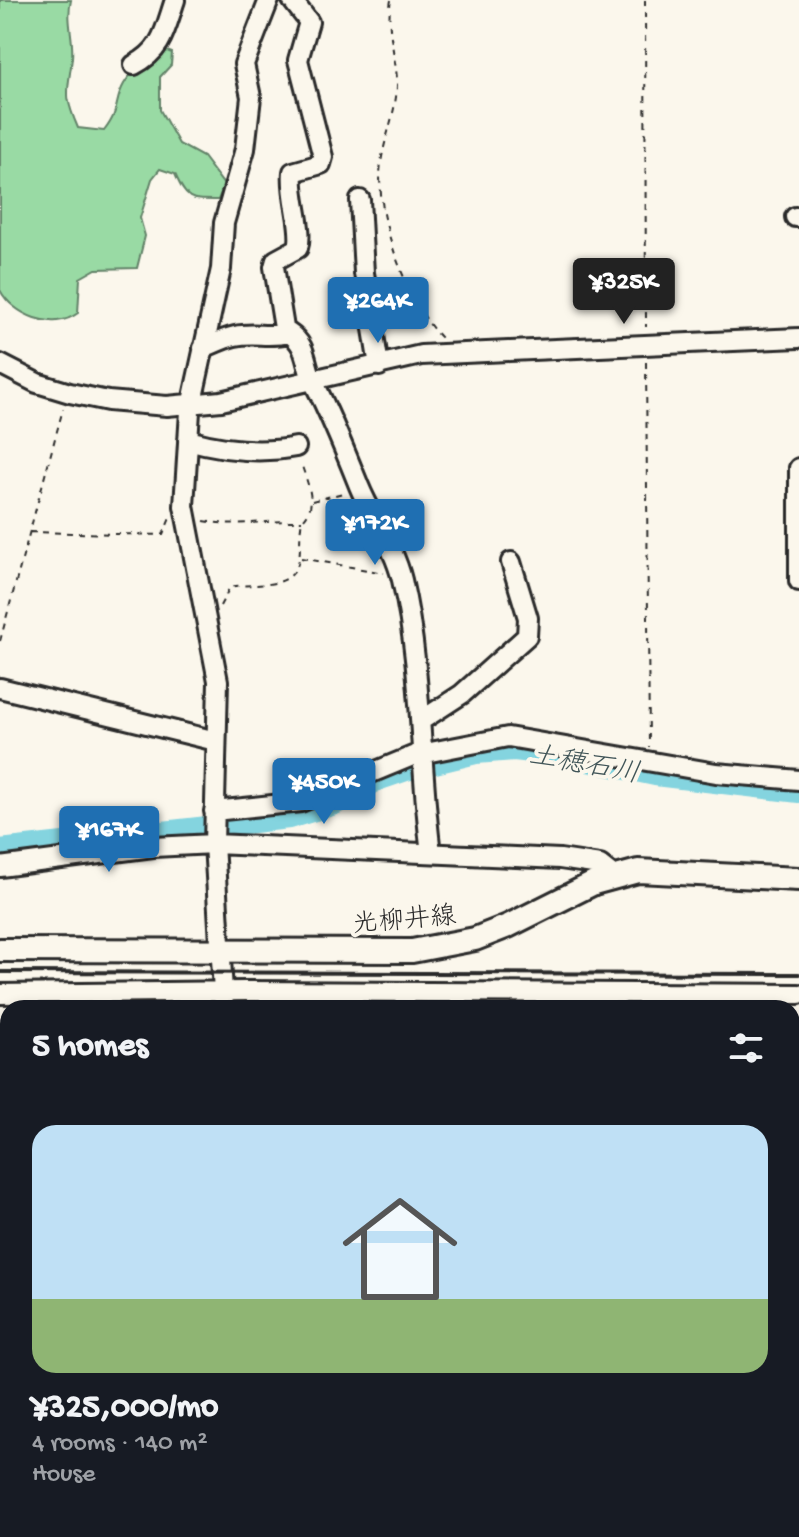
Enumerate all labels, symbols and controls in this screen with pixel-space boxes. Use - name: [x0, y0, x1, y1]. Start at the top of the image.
- pin: ¥325K: [568, 258, 680, 326]
- text: ¥325K: [591, 268, 657, 299]
- pin: ¥264K: [322, 277, 434, 345]
- text: ¥264K: [346, 287, 410, 318]
- pin: ¥172K: [319, 499, 431, 567]
- text: ¥172K: [343, 509, 407, 540]
- water label: 土穂石川: [526, 739, 642, 792]
- pin: ¥450K: [268, 758, 380, 826]
- text: ¥450K: [290, 768, 358, 799]
- pin: ¥167K: [53, 806, 165, 874]
- text: ¥167K: [77, 816, 141, 847]
- street label: 光柳井線: [351, 901, 458, 942]
- icon: filters: [724, 1026, 768, 1070]
- text: 5 homes: [32, 1028, 148, 1068]
- icon: home: [328, 1177, 472, 1321]
- text: ¥325,000/mo: [32, 1389, 219, 1429]
- text: 4 rooms · 140 m²: [32, 1429, 208, 1460]
- text: House: [32, 1460, 96, 1491]

